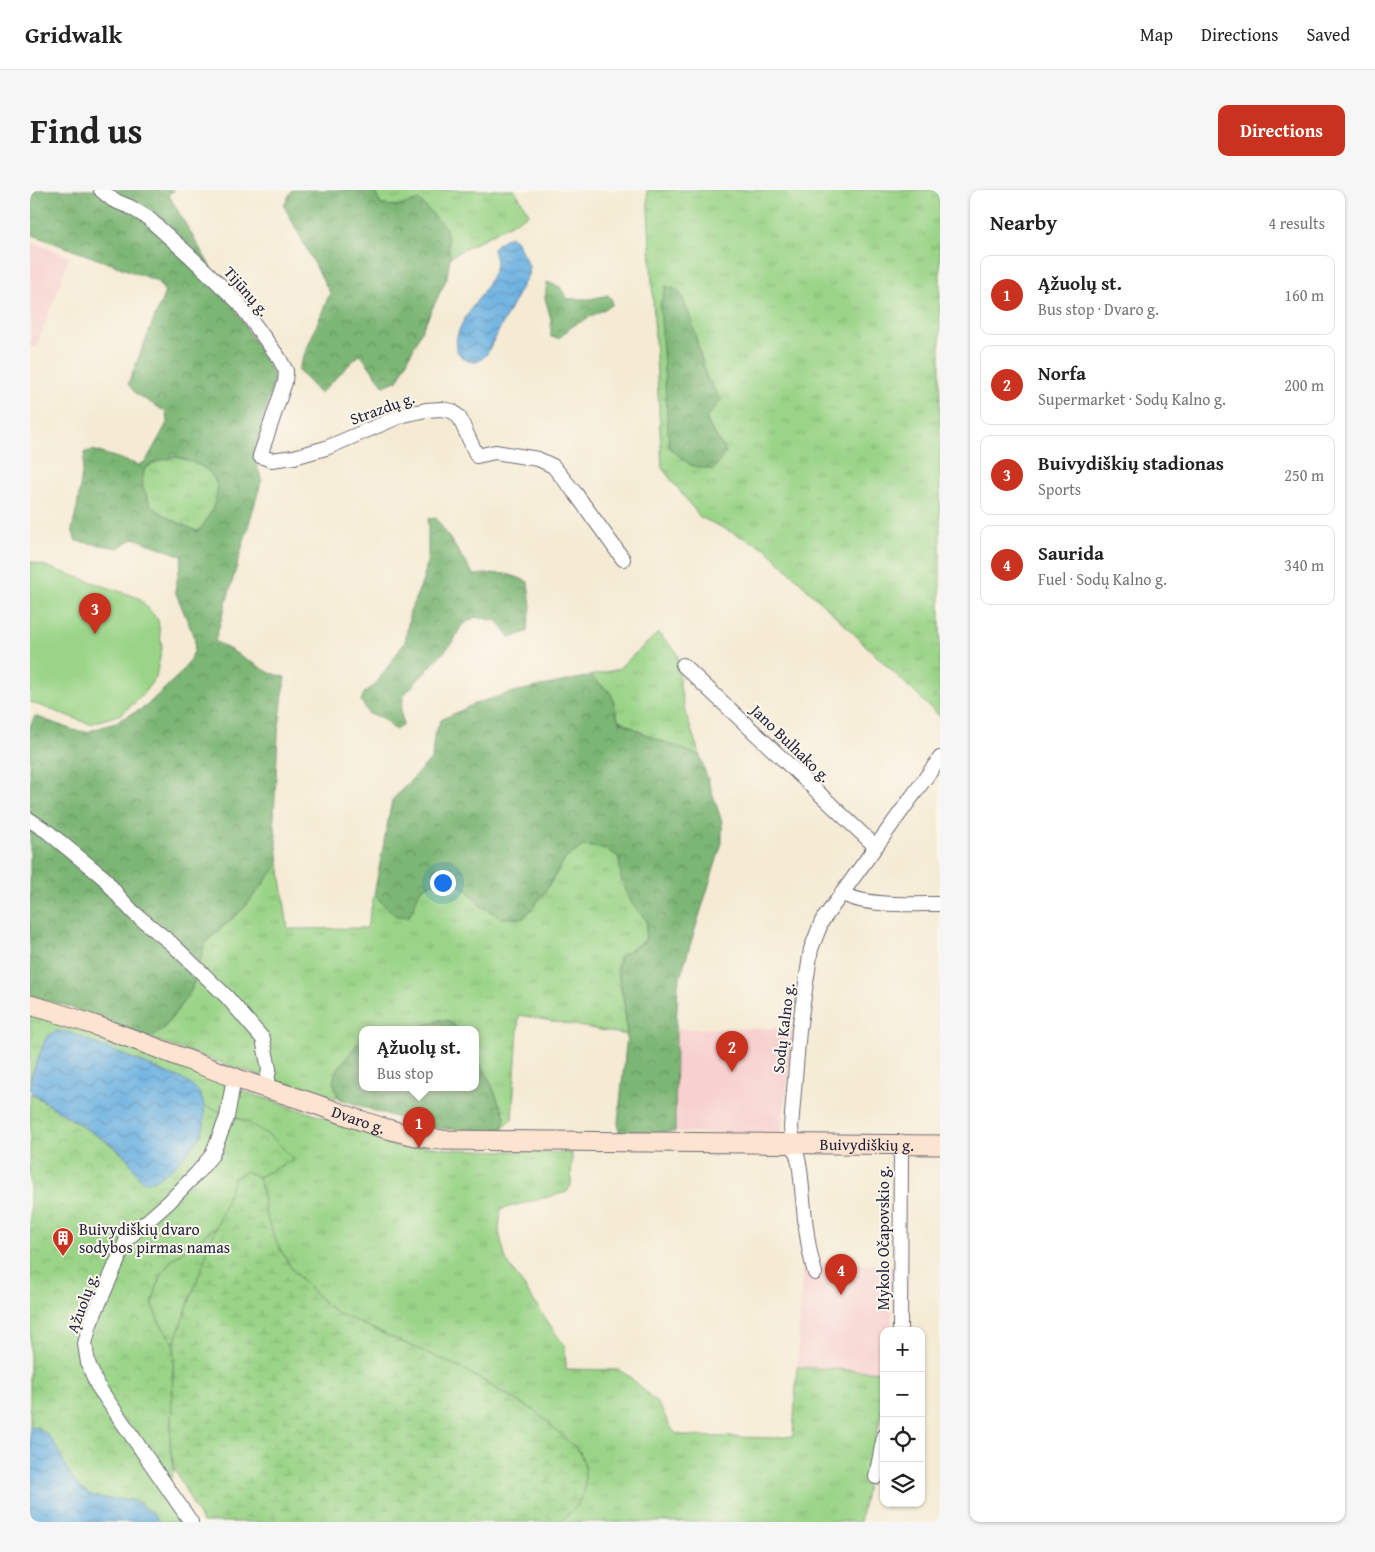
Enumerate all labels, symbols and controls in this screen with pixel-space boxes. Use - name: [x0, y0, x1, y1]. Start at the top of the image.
- text: Gridwalk: [25, 17, 122, 52]
- text: Map: [1140, 21, 1173, 48]
- text: Directions: [1201, 21, 1278, 48]
- text: Saved: [1306, 21, 1350, 48]
- text: Find us: [30, 105, 143, 156]
- button: Directions: [1218, 105, 1345, 156]
- text: Nearby: [990, 207, 1057, 238]
- text: 4 results: [1268, 211, 1325, 235]
- street label: Tijūnų g.: [218, 261, 276, 321]
- text: Ąžuolų st.: [1038, 269, 1122, 297]
- text: 1: [1003, 283, 1011, 307]
- text: 160 m: [1284, 283, 1324, 307]
- text: Bus stop · Dvaro g.: [1038, 297, 1159, 321]
- text: Norfa: [1038, 359, 1086, 387]
- text: 2: [1003, 373, 1011, 397]
- text: 200 m: [1284, 373, 1324, 397]
- street label: Strazdų g.: [346, 385, 418, 431]
- text: Supermarket · Sodų Kalno g.: [1038, 387, 1226, 411]
- text: Buivydiškių stadionas: [1038, 449, 1224, 477]
- text: 3: [1003, 463, 1011, 487]
- text: 250 m: [1284, 463, 1324, 487]
- text: Sports: [1038, 477, 1081, 501]
- text: Saurida: [1038, 539, 1104, 567]
- text: 4: [1003, 553, 1011, 577]
- text: 340 m: [1284, 553, 1324, 577]
- text: Fuel · Sodų Kalno g.: [1038, 567, 1167, 591]
- pin: 3: [79, 593, 111, 634]
- street label: Jano Bulhako g.: [744, 697, 837, 788]
- your location: [430, 870, 456, 896]
- street label: Sodų Kalno g.: [766, 981, 800, 1074]
- popup: [359, 1026, 479, 1091]
- pin: 2: [716, 1031, 748, 1072]
- text: Ąžuolų st.: [377, 1033, 461, 1061]
- text: Bus stop: [377, 1061, 433, 1085]
- street label: Dvaro g.: [329, 1099, 388, 1140]
- pin: 1: [403, 1107, 435, 1148]
- street label: Buivydiškių g.: [820, 1132, 914, 1157]
- street label: Mykolo Očapovskio g.: [871, 1166, 895, 1310]
- place label: Buivydiškių dvaro sodybos pirmas namas: [79, 1217, 230, 1259]
- building icon: Buivydiškių dvaro sodybos pirmas namas: [51, 1226, 75, 1257]
- pin: 4: [825, 1254, 857, 1295]
- street label: Ąžuolų g.: [60, 1270, 104, 1336]
- map controls: [880, 1327, 925, 1507]
- button: +: [880, 1327, 925, 1372]
- button: −: [880, 1372, 925, 1417]
- button: locate: [880, 1417, 925, 1462]
- button: layers: [880, 1462, 925, 1507]

